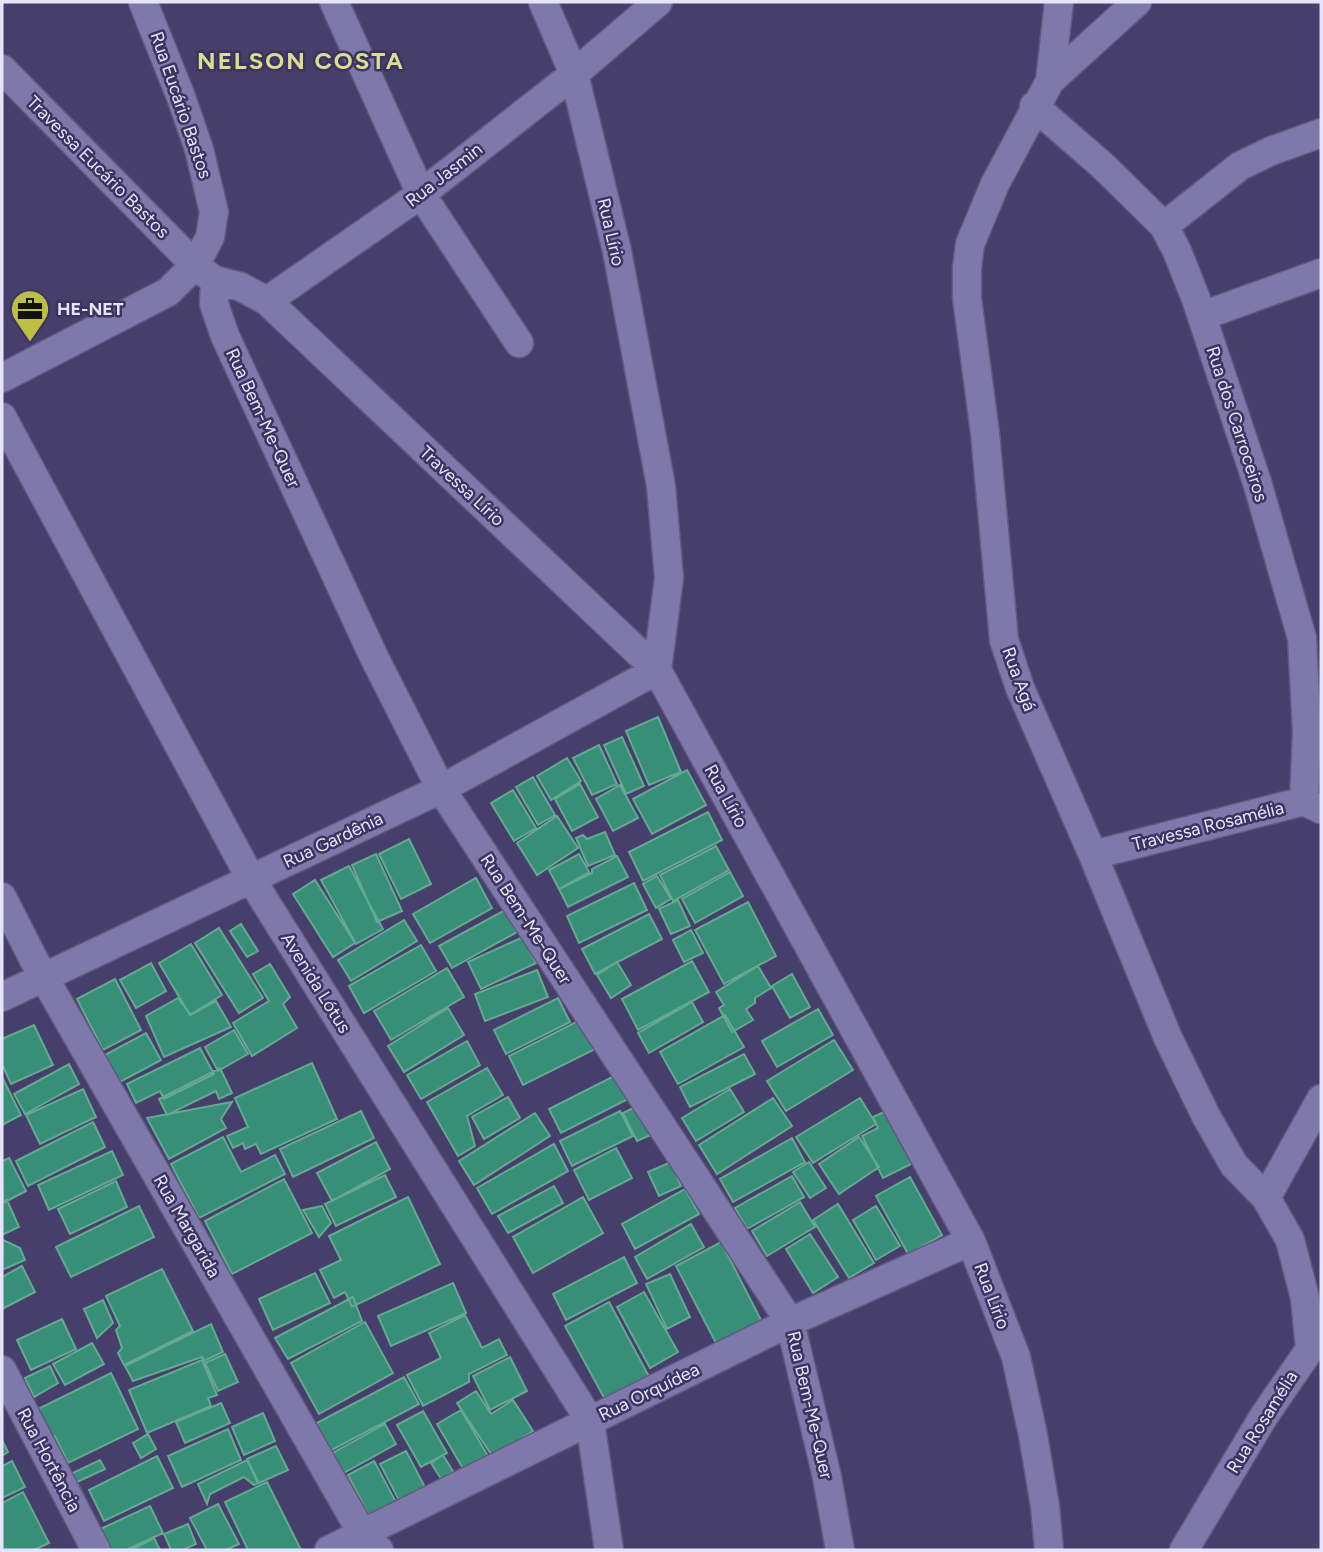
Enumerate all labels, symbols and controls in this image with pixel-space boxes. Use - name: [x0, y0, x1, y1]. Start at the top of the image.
- street label: Rua Eucário Bastos: [146, 29, 216, 181]
- district label: NELSON COSTA: [197, 46, 405, 75]
- street label: Travessa Eucário Bastos: [22, 91, 174, 243]
- street label: Rua Jasmin: [401, 138, 487, 212]
- street label: Rua Lírio: [593, 196, 629, 268]
- office icon: HE-NET: [9, 288, 51, 343]
- place label: HE-NET: [57, 298, 124, 320]
- street label: Rua dos Carroceiros: [1201, 343, 1273, 505]
- street label: Rua Bem-Me-Quer: [221, 345, 305, 491]
- street label: Travessa Lírio: [415, 441, 509, 531]
- street label: Rua Agá: [997, 644, 1041, 714]
- street label: Rua Lírio: [700, 760, 752, 832]
- street label: Travessa Rosamélia: [1130, 797, 1286, 855]
- street label: Rua Gardênia: [280, 807, 386, 873]
- street label: Rua Bem-Me-Quer: [476, 850, 576, 988]
- street label: Avenida Lótus: [276, 929, 356, 1037]
- street label: Rua Margarida: [149, 1171, 225, 1281]
- street label: Rua Lírio: [969, 1260, 1015, 1332]
- street label: Rua Bem-Me-Quer: [782, 1329, 838, 1481]
- street label: Rua Orquídea: [595, 1358, 703, 1426]
- street label: Rua Rosamélia: [1222, 1367, 1302, 1477]
- street label: Rua Hortência: [12, 1404, 86, 1516]

